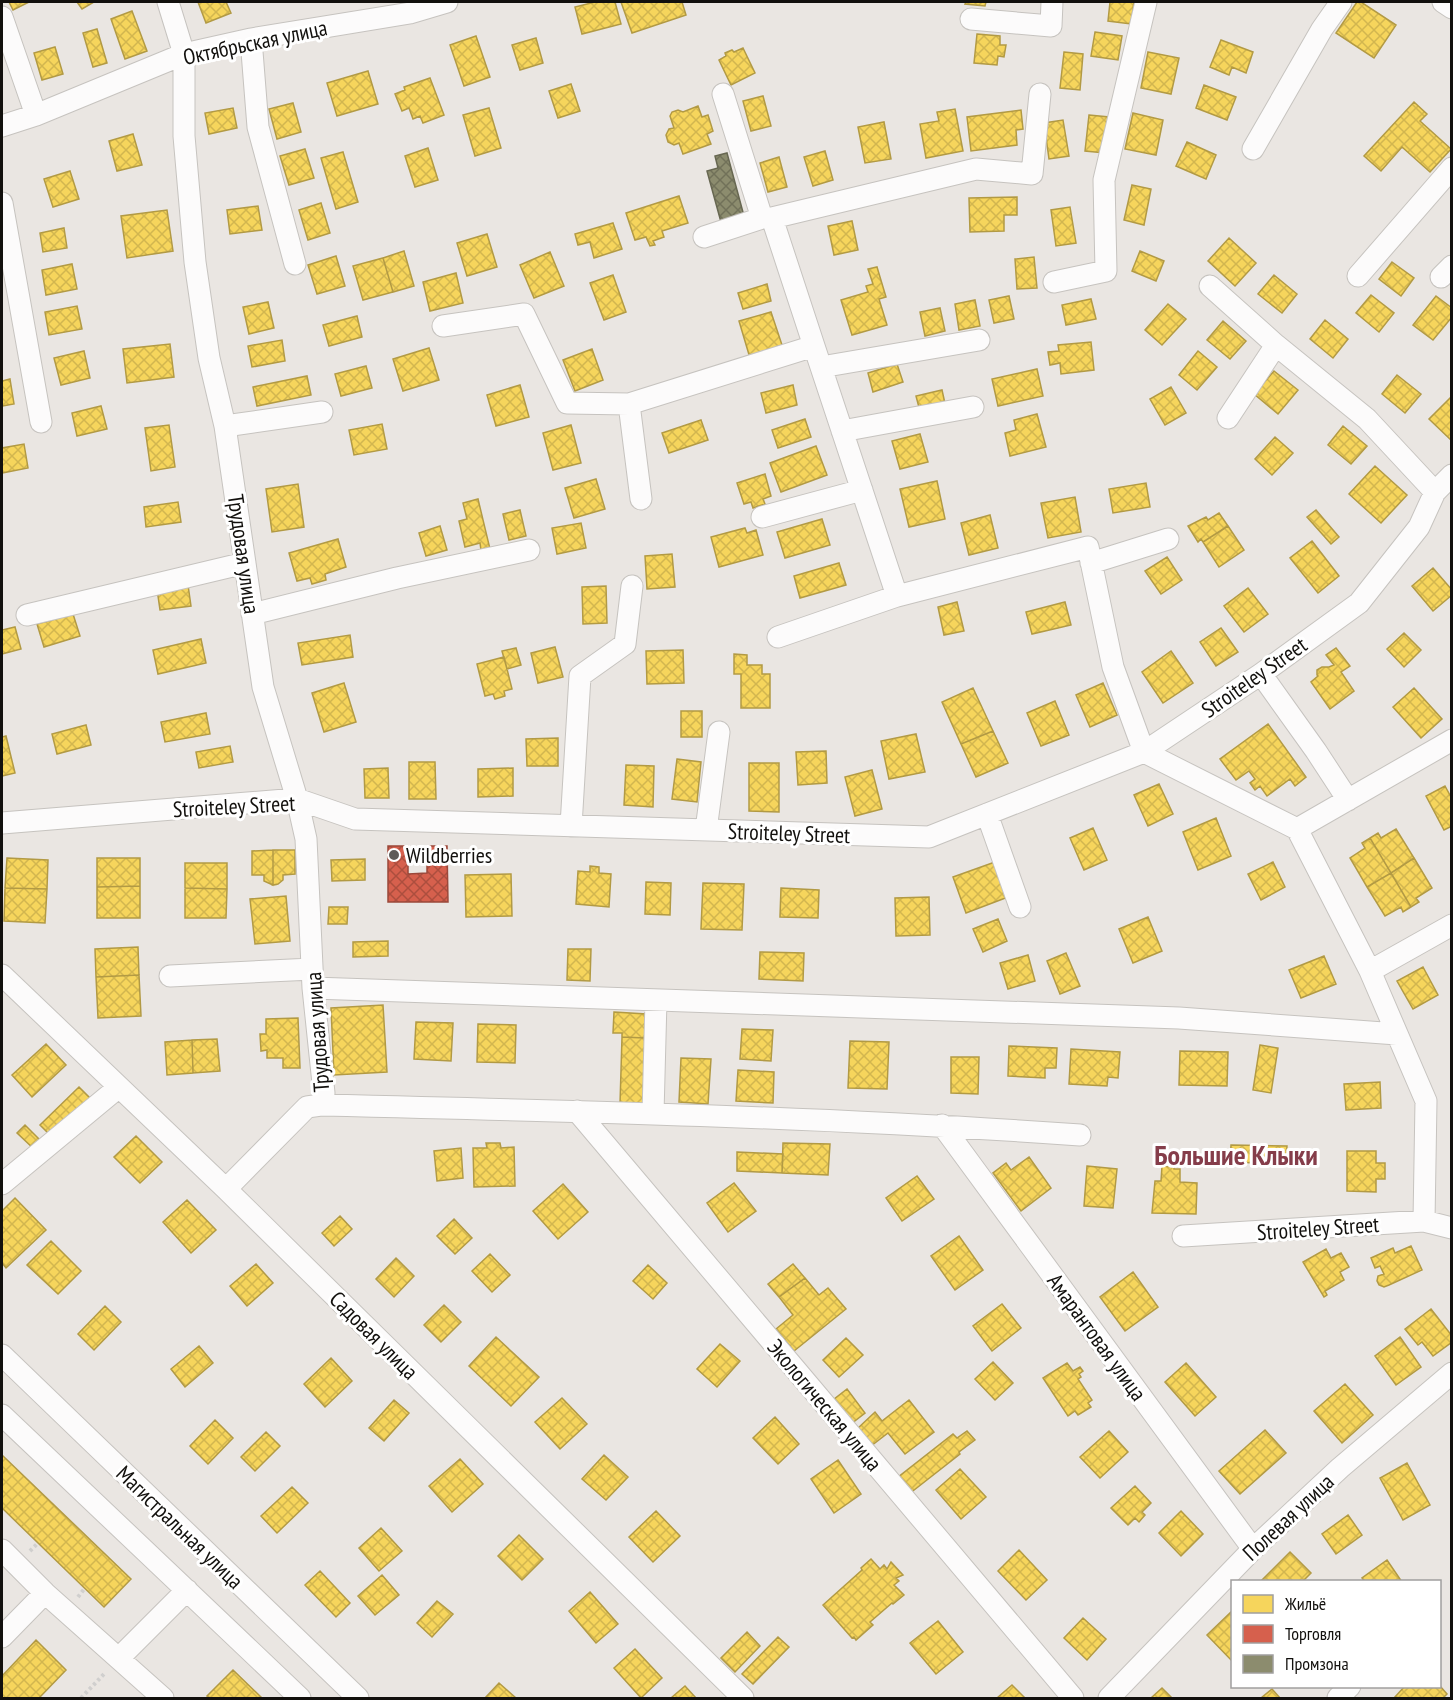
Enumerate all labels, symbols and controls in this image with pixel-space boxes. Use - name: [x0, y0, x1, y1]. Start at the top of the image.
- street label: Октябрьская улица: [180, 13, 330, 71]
- street label: Трудовая улица: [222, 493, 266, 615]
- street label: Stroiteley Street: [1196, 630, 1312, 724]
- street label: Stroiteley Street: [172, 789, 296, 823]
- street label: Stroiteley Street: [727, 817, 851, 849]
- place label: Wildberries: [406, 841, 492, 869]
- marker: Wildberries: [387, 848, 401, 862]
- street label: Трудовая улица: [299, 971, 335, 1093]
- district label: Большие Клыки: [1154, 1136, 1318, 1173]
- street label: Stroiteley Street: [1256, 1210, 1380, 1246]
- street label: Амарантовая улица: [1041, 1268, 1153, 1406]
- street label: Садовая улица: [324, 1285, 424, 1385]
- street label: Экологическая улица: [762, 1333, 888, 1477]
- street label: Магистральная улица: [111, 1459, 249, 1595]
- street label: Полевая улица: [1236, 1468, 1340, 1566]
- legend: [1231, 1580, 1441, 1688]
- text: Жильё: [1284, 1592, 1326, 1615]
- text: Торговля: [1285, 1622, 1341, 1645]
- text: Промзона: [1285, 1652, 1349, 1675]

